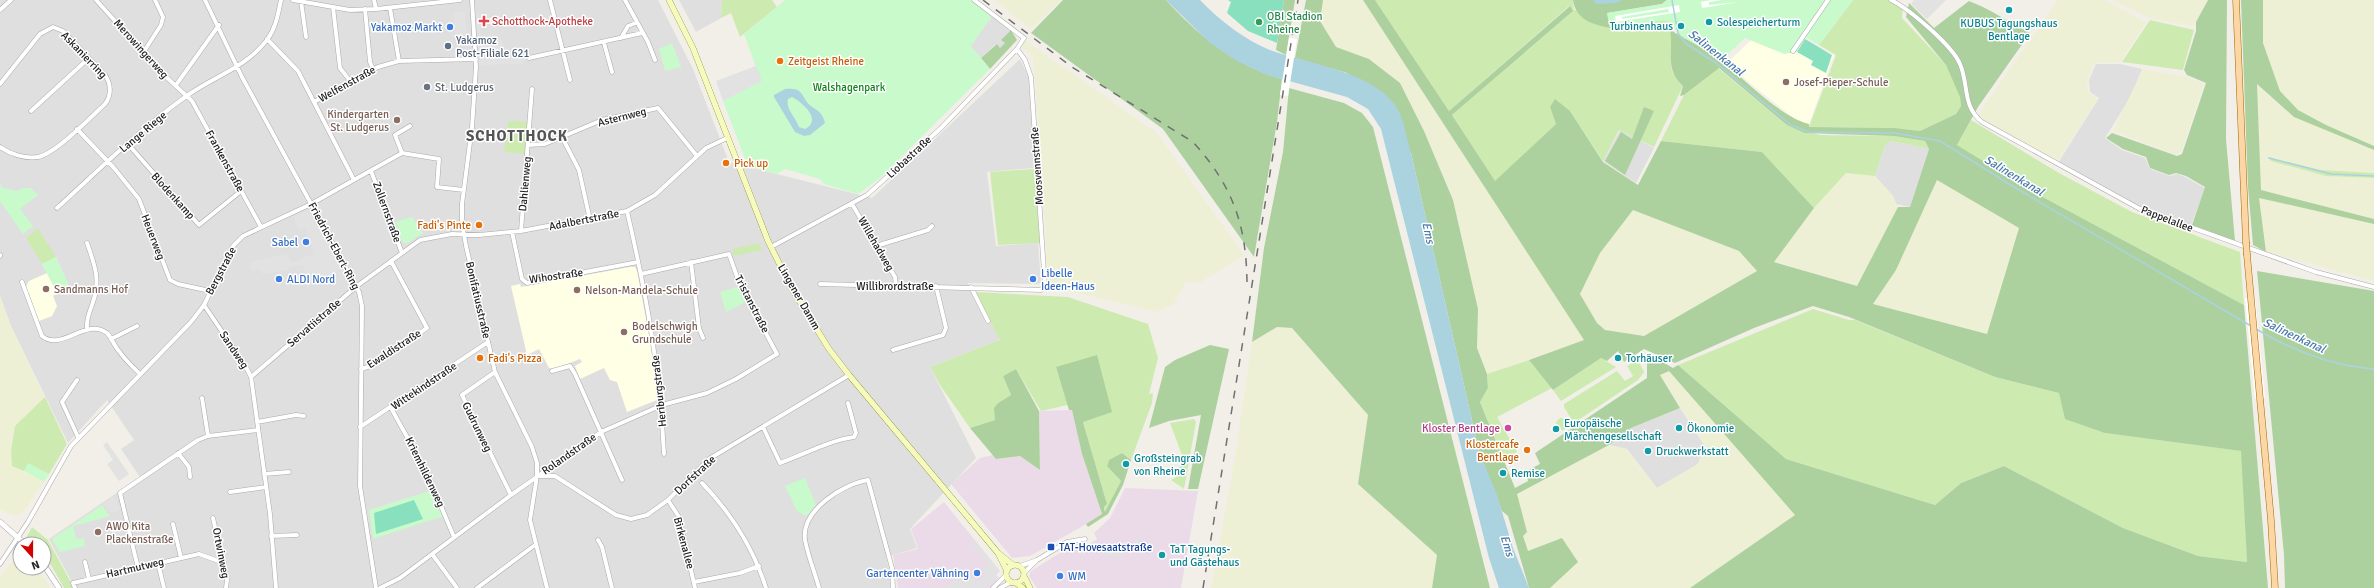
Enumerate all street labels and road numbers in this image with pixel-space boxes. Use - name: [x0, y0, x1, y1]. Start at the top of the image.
- street label: Merowingerweg: [111, 17, 171, 82]
- street label: Askanierring: [58, 29, 110, 81]
- street label: Welfenstraße: [316, 63, 378, 105]
- street label: Asternweg: [596, 105, 648, 129]
- street label: Lange Riege: [117, 109, 169, 155]
- street label: Moosvennstraße: [1028, 127, 1046, 205]
- street label: Frankenstraße: [203, 128, 247, 194]
- street label: Liobastraße: [884, 133, 934, 181]
- street label: Dahlienweg: [516, 156, 534, 212]
- street label: Blodenkamp: [149, 170, 198, 222]
- street label: Zollernstraße: [370, 180, 404, 244]
- street label: Friedrich-Ebert-Ring: [305, 200, 363, 292]
- street label: Pappelallee: [2139, 203, 2195, 235]
- street label: Adalbertstraße: [548, 207, 620, 233]
- street label: Heuerweg: [138, 212, 168, 262]
- street label: Willehadweg: [855, 215, 897, 274]
- street label: Bergstraße: [203, 245, 239, 297]
- street label: Bonifatiusstraße: [463, 260, 493, 340]
- street label: Lingener Damm: [775, 262, 823, 332]
- street label: Wihostraße: [528, 266, 584, 286]
- street label: Tristanstraße: [732, 273, 772, 335]
- street label: Willibrordstraße: [856, 280, 934, 293]
- street label: Servatiistraße: [284, 296, 344, 350]
- street label: Ewaldistraße: [364, 327, 424, 371]
- street label: Sandweg: [217, 329, 251, 371]
- street label: Heriburgstraße: [649, 354, 669, 428]
- street label: Wittekindstraße: [389, 359, 459, 413]
- street label: Gudrunweg: [459, 400, 495, 454]
- street label: Rolandstraße: [539, 430, 599, 478]
- street label: Kriemhildenweg: [402, 435, 448, 509]
- street label: Dorfstraße: [672, 453, 718, 497]
- street label: Birkenallee: [671, 516, 697, 570]
- street label: Ortwinweg: [210, 526, 232, 580]
- street label: Hartmutweg: [105, 555, 165, 581]

